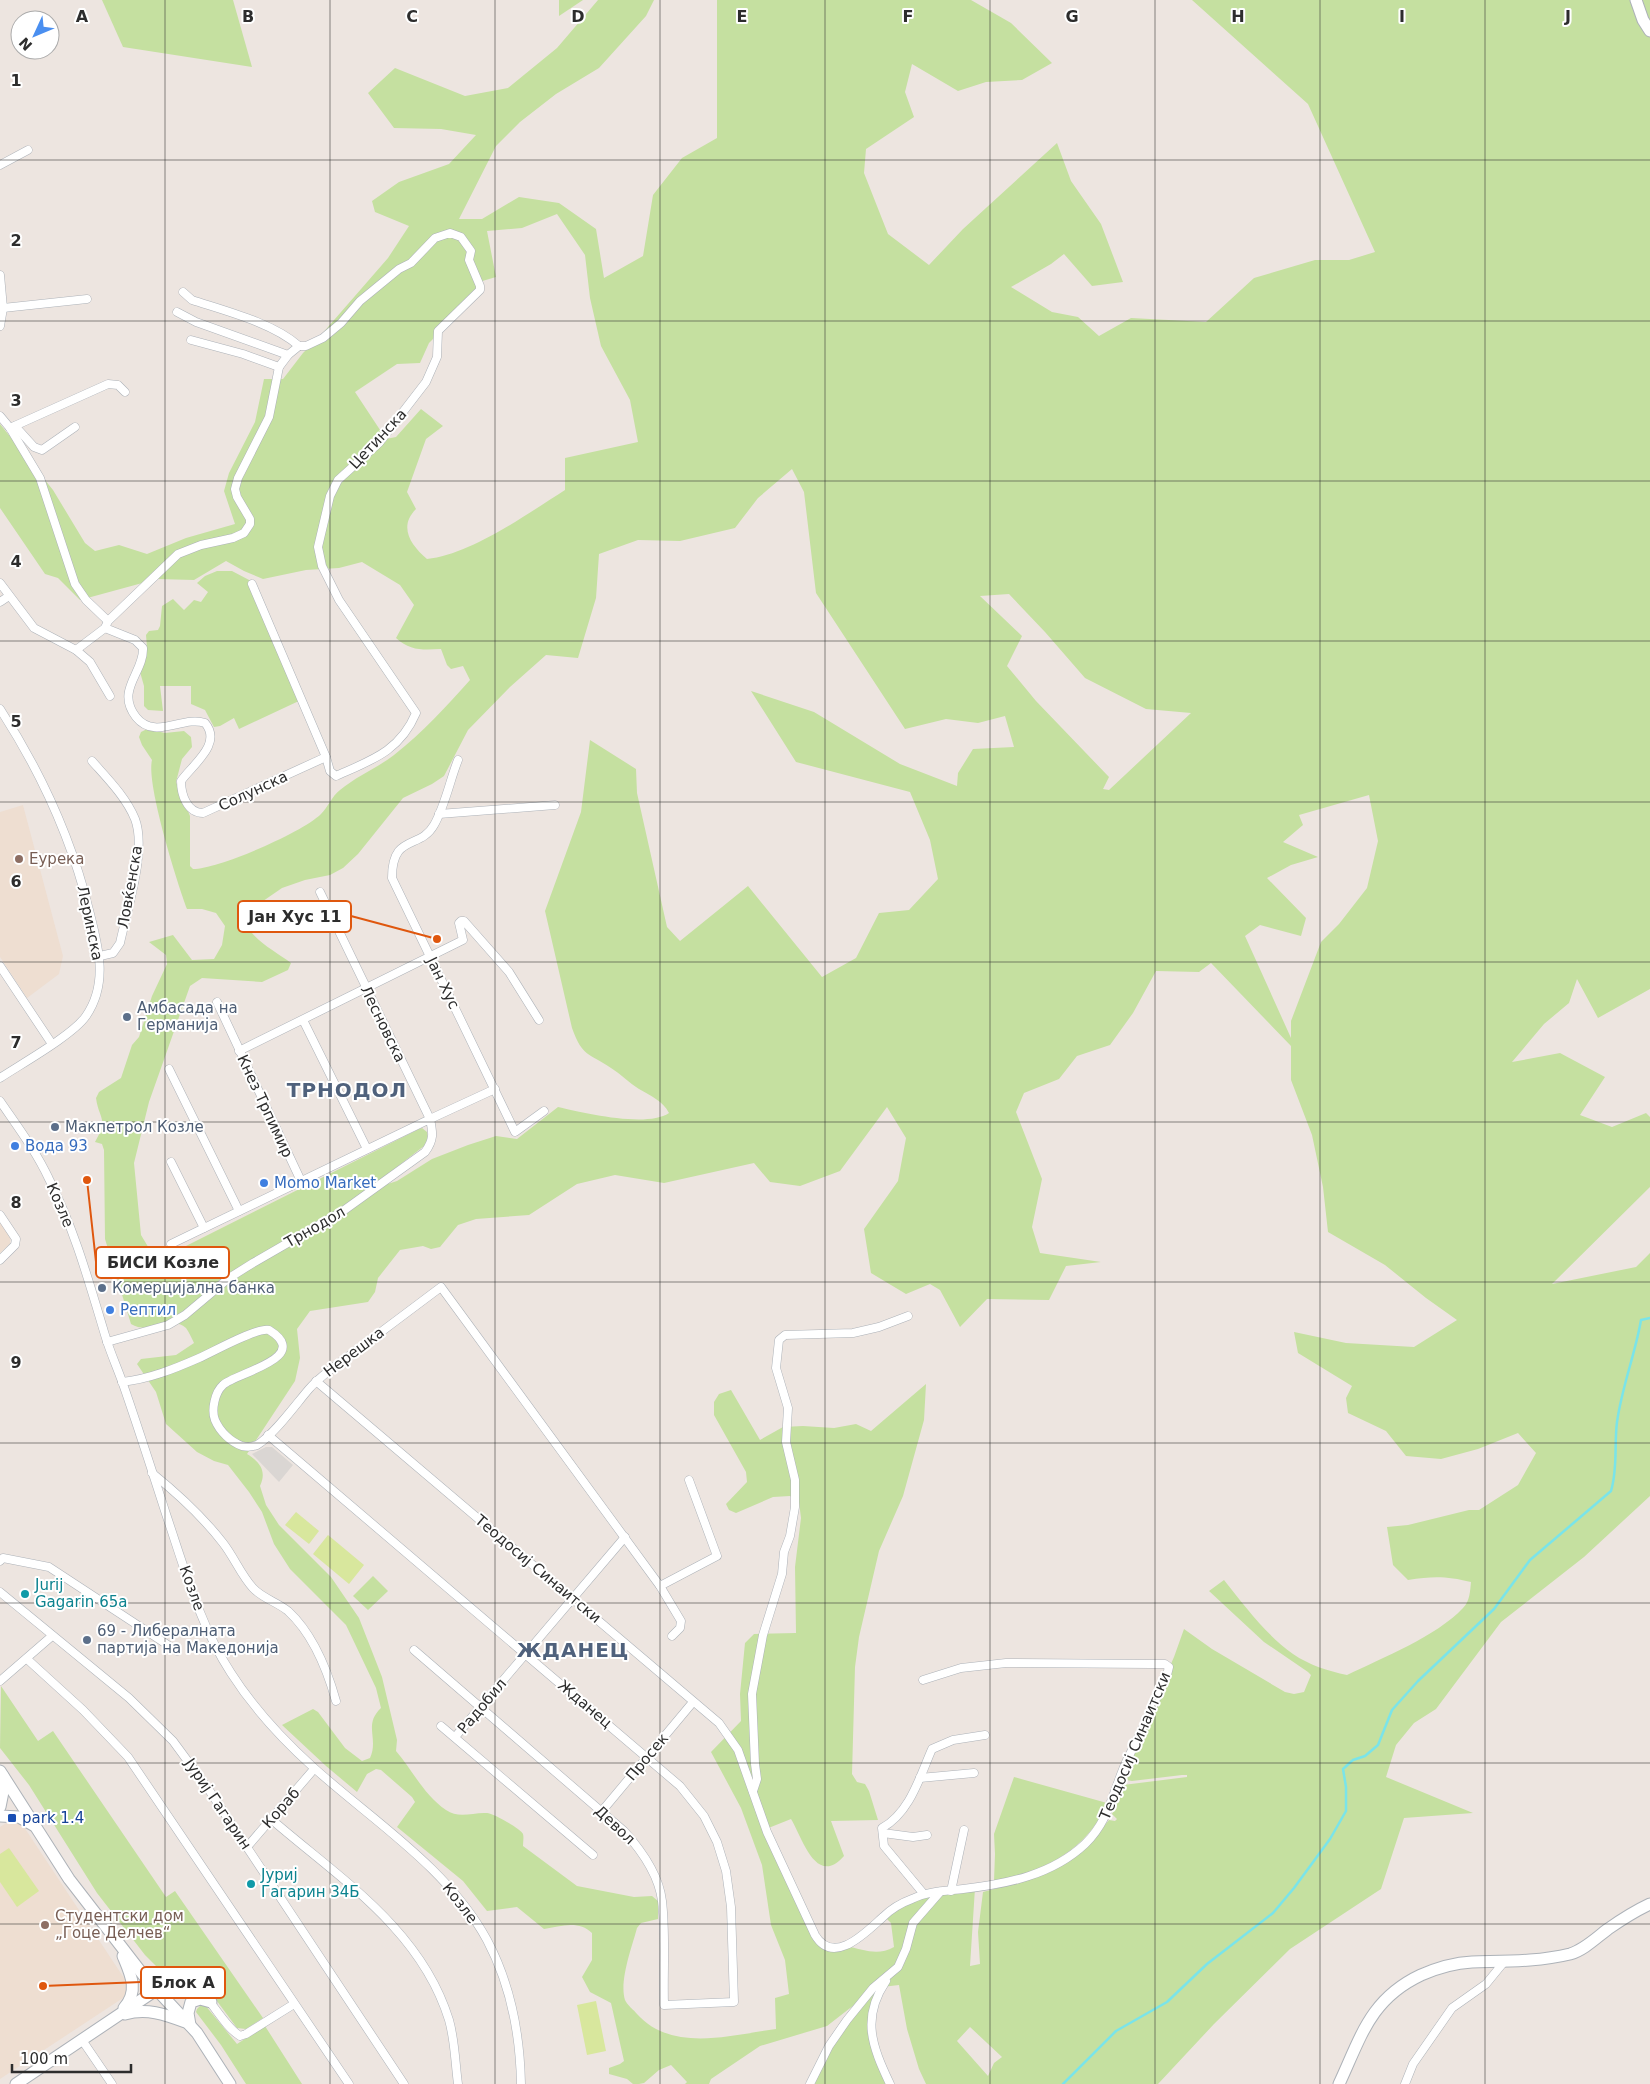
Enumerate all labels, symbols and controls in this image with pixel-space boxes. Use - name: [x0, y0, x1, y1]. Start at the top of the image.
- text: A: [76, 7, 89, 26]
- text: B: [242, 7, 254, 26]
- text: C: [406, 7, 418, 26]
- text: D: [571, 7, 585, 26]
- text: E: [737, 7, 747, 26]
- text: F: [903, 7, 913, 26]
- text: G: [1065, 7, 1079, 26]
- text: H: [1231, 7, 1245, 26]
- text: I: [1399, 7, 1405, 26]
- text: J: [1564, 7, 1571, 26]
- north arrow: [10, 10, 60, 60]
- text: N: [16, 34, 35, 54]
- text: 1: [10, 71, 22, 90]
- text: 2: [10, 231, 22, 250]
- text: 3: [10, 391, 22, 410]
- street label: Цетинска: [346, 405, 410, 473]
- text: 4: [10, 552, 22, 571]
- text: 5: [10, 712, 22, 731]
- street label: Солунска: [215, 767, 291, 815]
- street label: Ловќенска: [114, 844, 146, 930]
- place label: Еурека: [29, 850, 84, 868]
- marker: Еурека: [13, 853, 25, 865]
- text: 6: [10, 872, 22, 891]
- street label: Леринска: [73, 884, 107, 962]
- callout: Јан Хус 11: [238, 901, 351, 932]
- text: Јан Хус 11: [247, 907, 342, 926]
- street label: Јан Хус: [422, 953, 463, 1012]
- street label: Лесновска: [357, 983, 409, 1065]
- place label: Амбасада на Германија: [137, 999, 238, 1034]
- marker: Амбасада на Германија: [121, 1011, 133, 1023]
- text: 7: [10, 1033, 22, 1052]
- street label: Кнез Трпимир: [233, 1052, 297, 1160]
- district label: ТРНОДОЛ: [287, 1078, 407, 1102]
- place label: Макпетрол Козле: [65, 1118, 204, 1136]
- marker: Макпетрол Козле: [49, 1121, 61, 1133]
- place label: Вода 93: [25, 1137, 88, 1155]
- marker: Вода 93: [9, 1140, 21, 1152]
- place label: Momo Market: [274, 1174, 376, 1192]
- marker: Momo Market: [258, 1177, 270, 1189]
- street label: Козле: [43, 1180, 77, 1230]
- text: 8: [10, 1193, 22, 1212]
- street label: Трнодол: [281, 1203, 348, 1252]
- callout: БИСИ Козле: [96, 1247, 229, 1278]
- text: БИСИ Козле: [107, 1253, 219, 1272]
- place label: Комерцијална банка: [112, 1279, 275, 1297]
- marker: Комерцијална банка: [96, 1282, 108, 1294]
- place label: Рептил: [120, 1301, 176, 1319]
- marker: Рептил: [104, 1304, 116, 1316]
- street label: Нерешка: [320, 1323, 388, 1381]
- text: 9: [10, 1353, 22, 1372]
- street label: Теодосиј Синаитски: [471, 1510, 605, 1627]
- street label: Козле: [176, 1563, 208, 1613]
- place label: Jurij Gagarin 65a: [34, 1576, 127, 1611]
- marker: Jurij Gagarin 65a: [19, 1588, 31, 1600]
- place label: 69 - Либералната партија на Македонија: [97, 1622, 279, 1657]
- marker: 69 - Либералната партија на Македонија: [81, 1634, 93, 1646]
- district label: ЖДАНЕЦ: [517, 1638, 629, 1662]
- street label: Теодосиј Синаитски: [1095, 1669, 1174, 1824]
- street label: Радобил: [454, 1675, 510, 1737]
- street label: Жданец: [554, 1676, 616, 1732]
- street label: Просек: [622, 1730, 672, 1784]
- street label: Јуриј Гагарин: [180, 1754, 255, 1853]
- street label: Кораб: [259, 1784, 303, 1832]
- street label: Девол: [591, 1802, 639, 1848]
- place label: park 1.4: [22, 1809, 84, 1827]
- marker: park 1.4: [6, 1812, 18, 1824]
- place label: Јуриј Гагарин 34Б: [260, 1866, 360, 1901]
- marker: Јуриј Гагарин 34Б: [245, 1878, 257, 1890]
- street label: Козле: [439, 1879, 481, 1927]
- place label: Студентски дом „Гоце Делчев“: [55, 1907, 184, 1942]
- marker: Студентски дом „Гоце Делчев“: [39, 1919, 51, 1931]
- callout: Блок А: [141, 1967, 225, 1998]
- text: Блок А: [151, 1973, 215, 1992]
- scale bar: [12, 2042, 131, 2074]
- text: 100 m: [20, 2050, 68, 2068]

